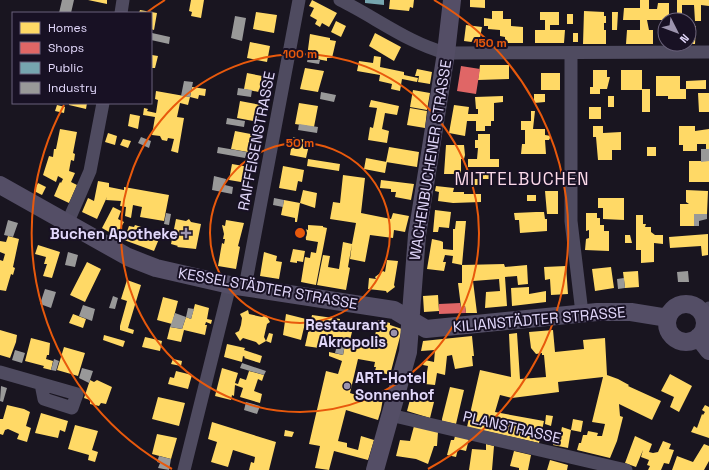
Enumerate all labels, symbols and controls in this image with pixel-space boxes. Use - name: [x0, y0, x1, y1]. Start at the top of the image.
- legend: [12, 12, 152, 104]
- north arrow: [657, 12, 697, 52]
- text: Homes: [48, 20, 87, 36]
- text: N: [677, 31, 692, 46]
- text: 150 m: [473, 35, 507, 51]
- text: Shops: [48, 40, 84, 56]
- text: 100 m: [283, 46, 317, 62]
- street label: WACHENBUCHENER STRASSE: [405, 58, 455, 262]
- text: Public: [48, 60, 83, 76]
- street label: RAIFFEISENSTRASSE: [233, 70, 279, 212]
- text: Industry: [48, 80, 97, 96]
- text: 50 m: [286, 135, 314, 151]
- district label: MITTELBUCHEN: [454, 168, 590, 190]
- place label: Buchen Apotheke: [50, 224, 178, 243]
- centre of rings: [293, 226, 307, 240]
- marker: Buchen Apotheke: [181, 228, 191, 238]
- street label: KESSELSTÄDTER STRASSE: [177, 263, 359, 313]
- street label: KILIANSTÄDTER STRASSE: [452, 302, 626, 336]
- place label: Restaurant Akropolis: [305, 315, 386, 351]
- marker: Restaurant Akropolis: [389, 328, 399, 338]
- place label: ART-Hotel Sonnenhof: [355, 368, 435, 404]
- marker: ART-Hotel Sonnenhof: [342, 381, 352, 391]
- street label: PLANSTRASSE: [461, 407, 563, 447]

